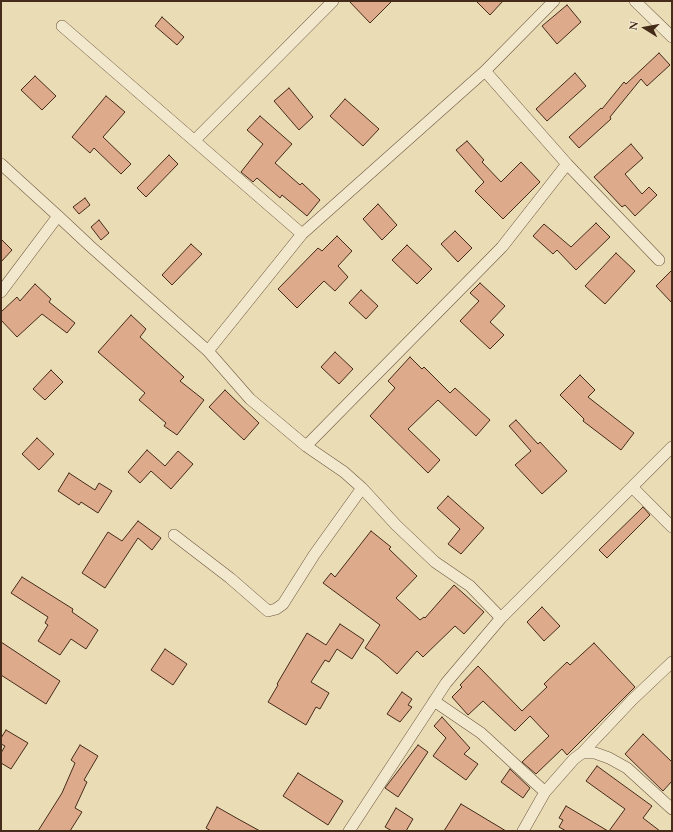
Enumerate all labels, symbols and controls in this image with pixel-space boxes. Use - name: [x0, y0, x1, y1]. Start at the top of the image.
- north arrow: [625, 8, 665, 48]
- text: N: [625, 20, 641, 31]

